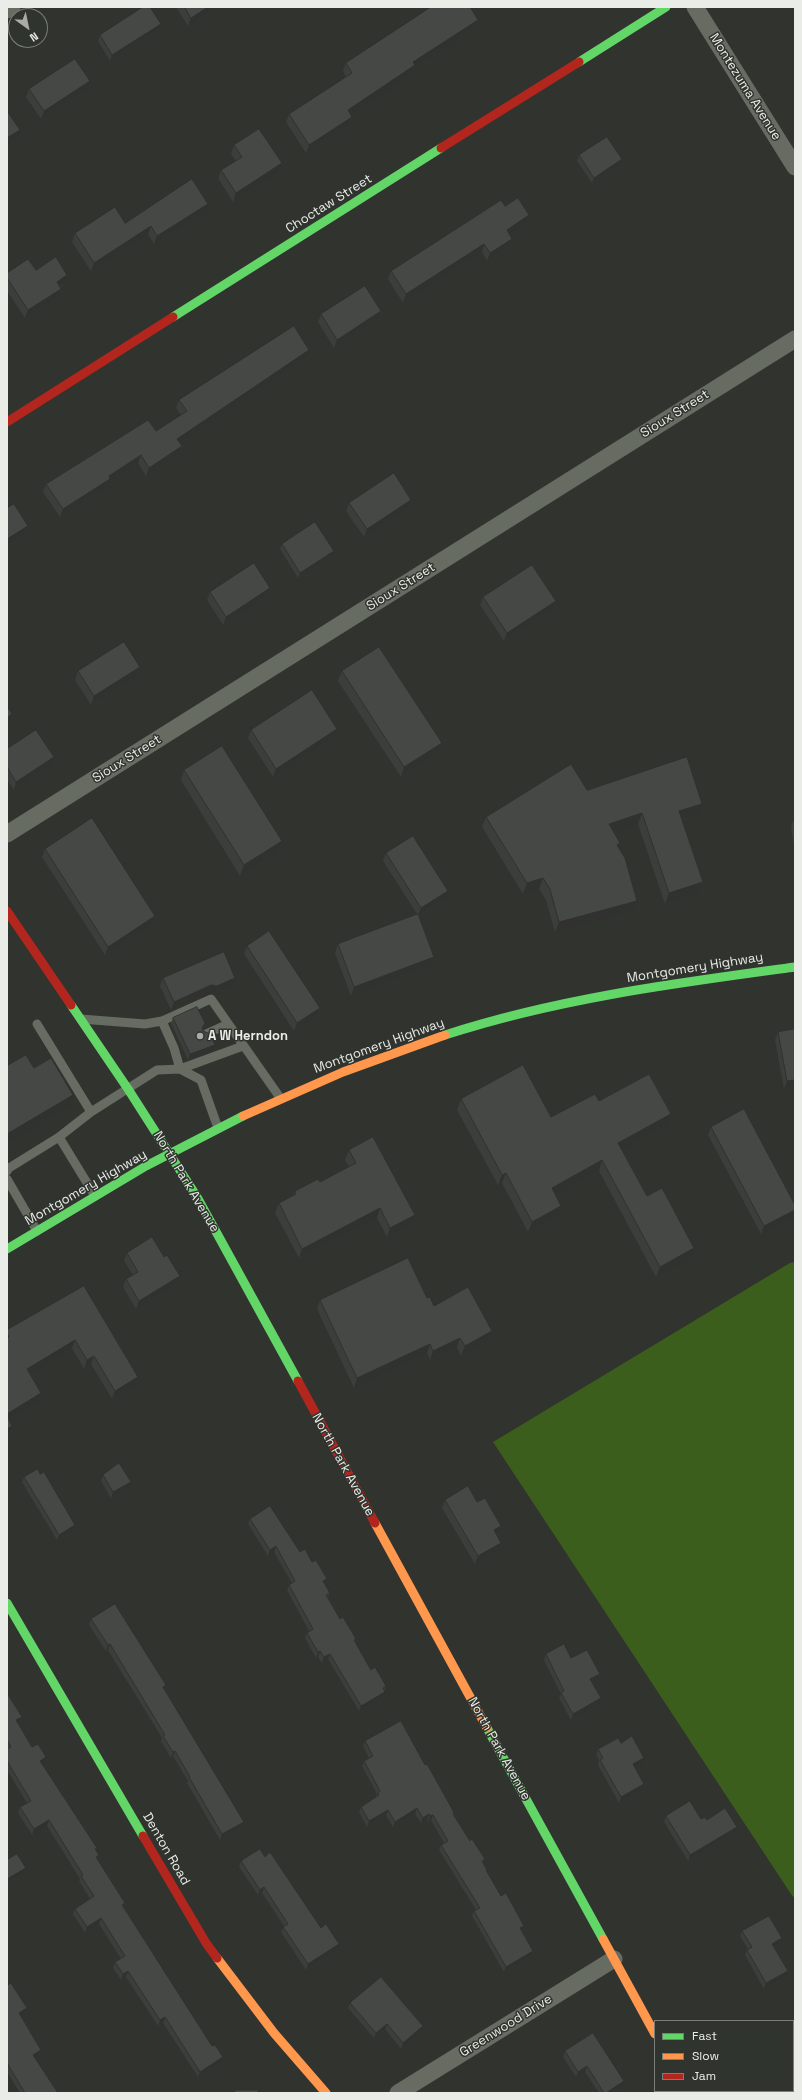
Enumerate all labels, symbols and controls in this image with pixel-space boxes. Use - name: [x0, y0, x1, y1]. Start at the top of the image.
- north arrow: [8, 8, 48, 48]
- text: N: [27, 29, 41, 45]
- street label: Montezuma Avenue: [706, 31, 784, 143]
- street label: Choctaw Street: [283, 171, 375, 237]
- street label: Sioux Street: [638, 387, 712, 441]
- street label: Sioux Street: [364, 560, 438, 614]
- street label: Sioux Street: [90, 732, 164, 786]
- street label: Montgomery Highway: [626, 950, 764, 986]
- street label: Montgomery Highway: [312, 1015, 446, 1077]
- place label: A W Herndon: [208, 1028, 288, 1044]
- marker: A W Herndon: [195, 1031, 205, 1041]
- street label: North Park Avenue: [150, 1129, 222, 1235]
- street label: Montgomery Highway: [22, 1147, 150, 1229]
- street label: North Park Avenue: [308, 1411, 378, 1519]
- street label: North Park Avenue: [464, 1695, 534, 1803]
- street label: Denton Road: [139, 1810, 193, 1888]
- street label: Greenwood Drive: [457, 1991, 555, 2061]
- legend: [654, 2020, 794, 2092]
- text: Fast: [692, 2028, 717, 2044]
- text: Slow: [692, 2048, 719, 2064]
- text: Jam: [692, 2068, 716, 2084]

